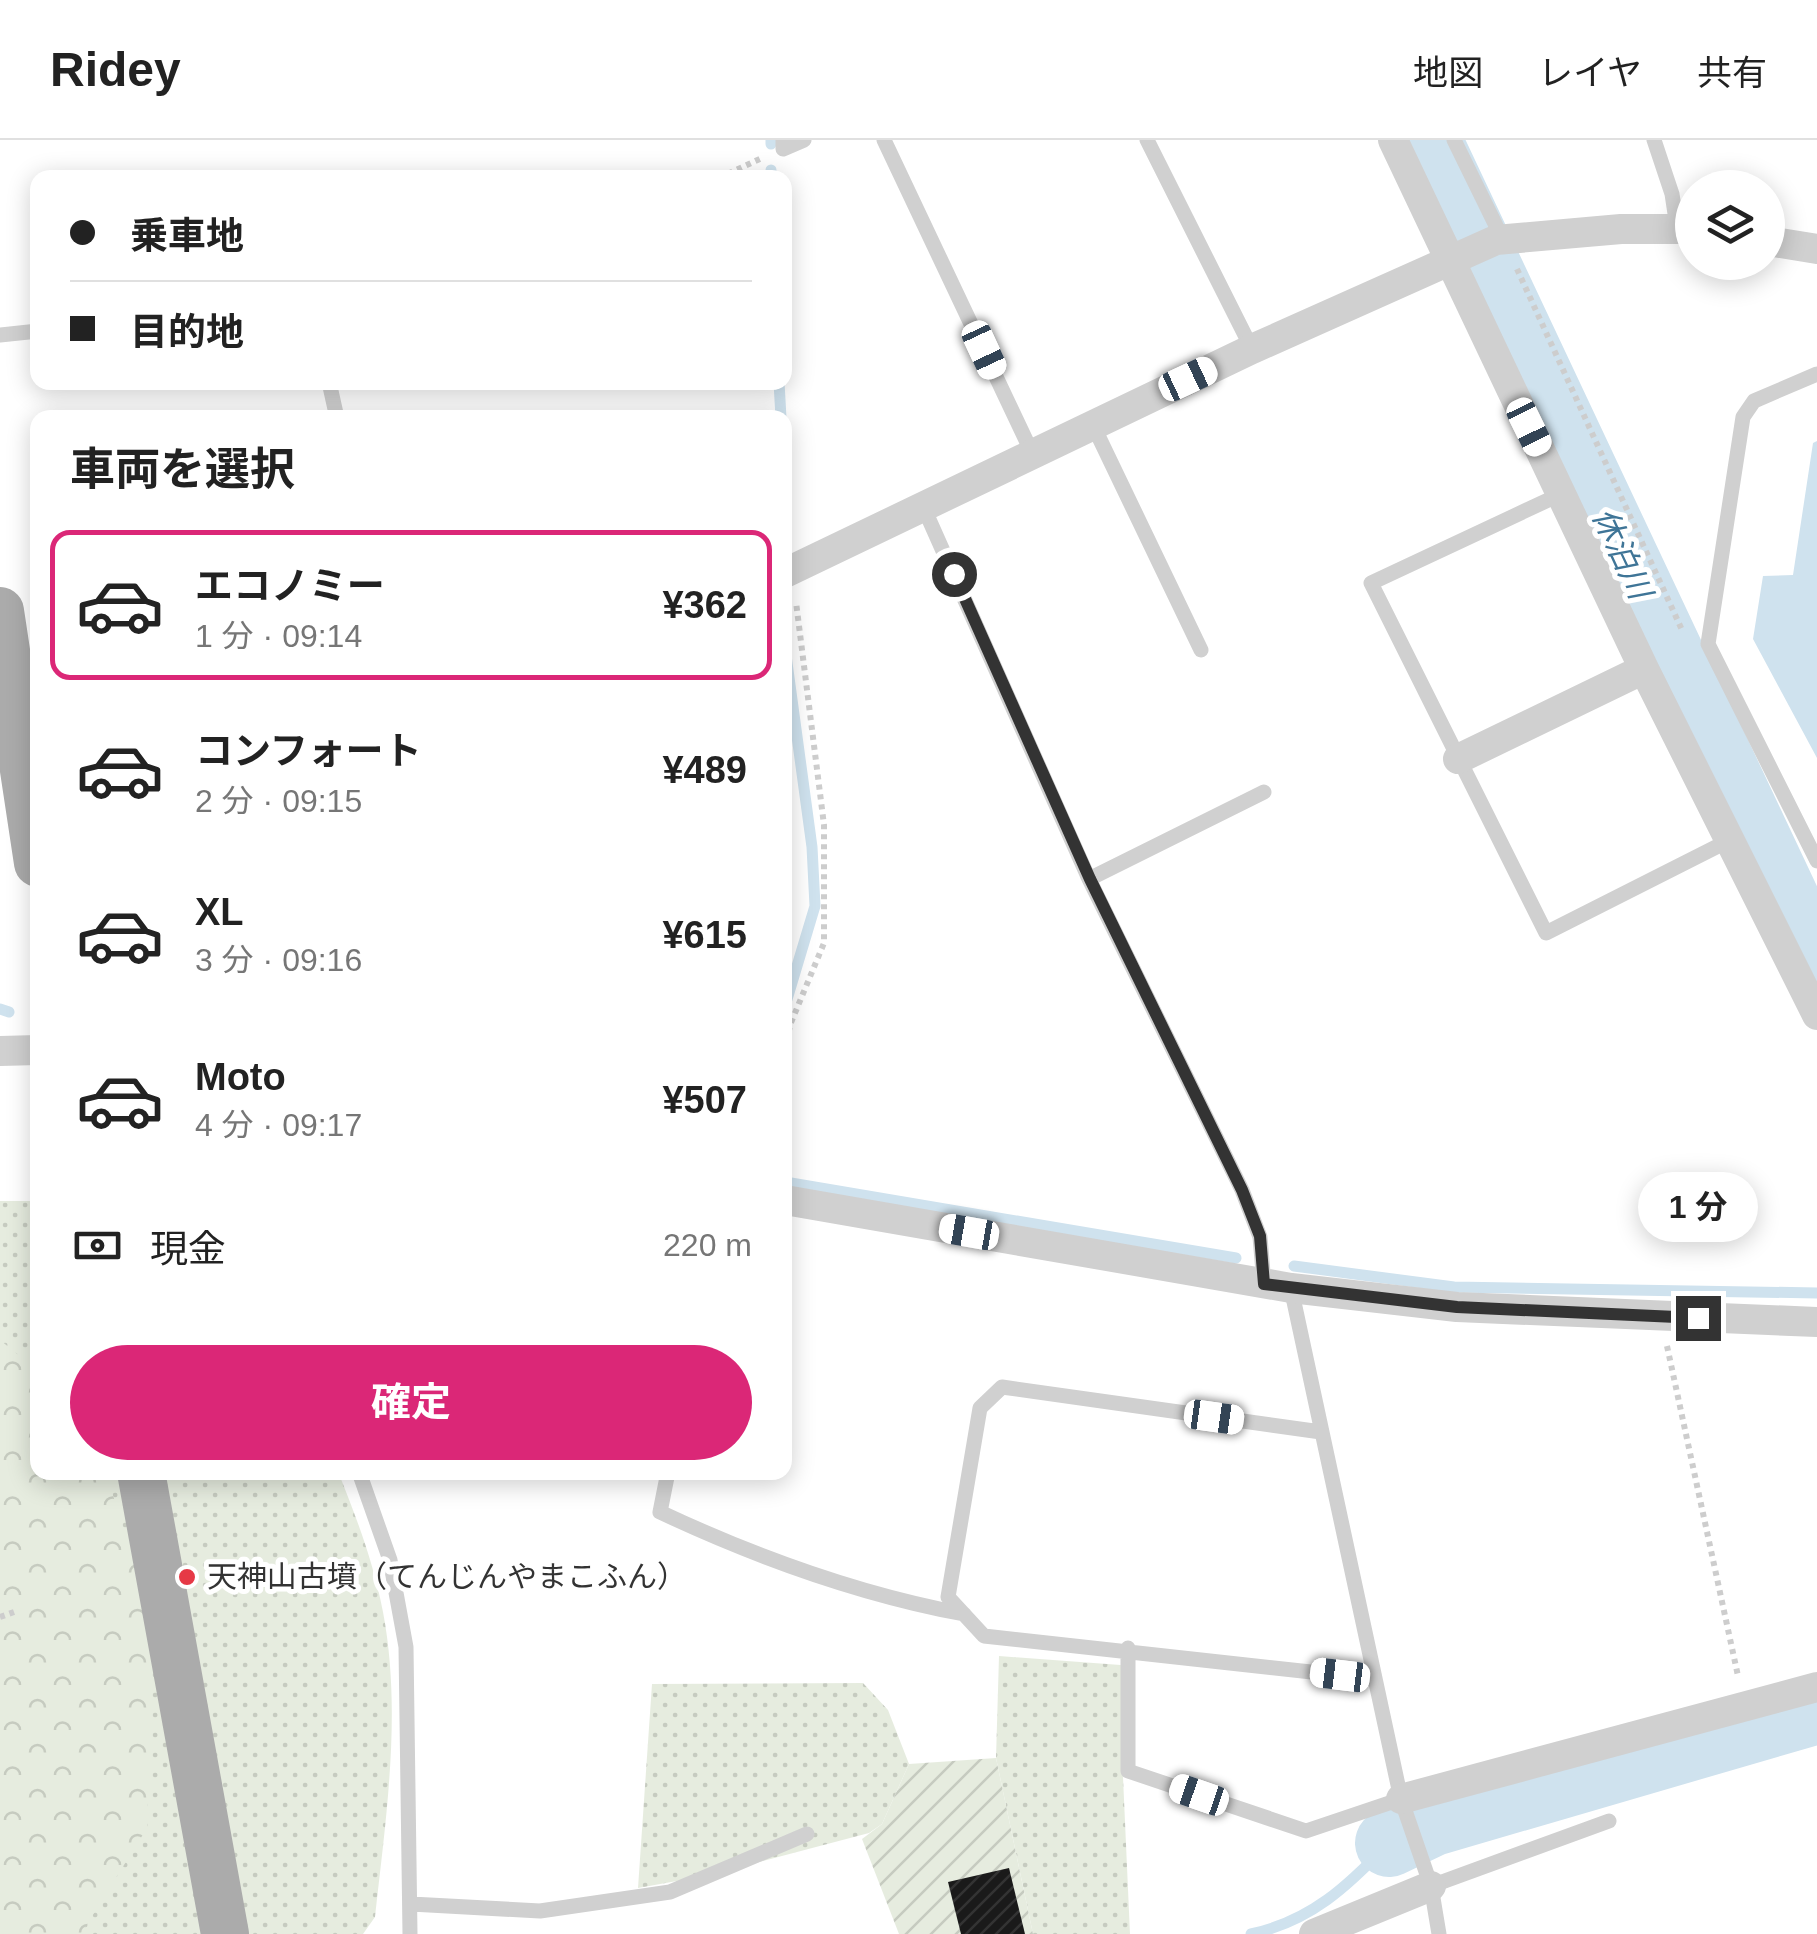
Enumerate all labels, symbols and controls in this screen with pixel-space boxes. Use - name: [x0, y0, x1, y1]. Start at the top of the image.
- text: Ridey: [50, 43, 181, 96]
- text: 地図: [1413, 53, 1483, 92]
- text: レイヤ: [1538, 53, 1642, 92]
- text: 共有: [1697, 53, 1767, 92]
- map controls: [1675, 170, 1785, 280]
- button: layers: [1675, 170, 1785, 280]
- text: 乗車地: [130, 215, 244, 257]
- text: 目的地: [130, 311, 244, 353]
- car: [958, 316, 1010, 384]
- car: [1154, 353, 1222, 405]
- car: [1502, 393, 1556, 461]
- text: 車両を選択: [70, 444, 295, 495]
- water label: 休泊川: [1585, 502, 1660, 607]
- route start: [932, 552, 977, 597]
- icon: car: [75, 560, 165, 650]
- text: エコノミー: [195, 565, 385, 607]
- text: ¥362: [662, 584, 747, 626]
- text: 1 分 · 09:14: [195, 618, 362, 654]
- icon: car: [75, 725, 165, 815]
- text: コンフォート: [195, 730, 422, 772]
- text: ¥489: [662, 749, 747, 791]
- text: 2 分 · 09:15: [195, 783, 362, 819]
- icon: car: [75, 890, 165, 980]
- text: XL: [195, 891, 244, 933]
- text: ¥615: [662, 914, 747, 956]
- text: 3 分 · 09:16: [195, 942, 362, 978]
- icon: car: [75, 1055, 165, 1145]
- text: Moto: [195, 1056, 286, 1098]
- text: ¥507: [662, 1079, 747, 1121]
- text: 4 分 · 09:17: [195, 1107, 362, 1143]
- callout: 1 分: [1638, 1173, 1758, 1243]
- text: 1 分: [1669, 1189, 1727, 1225]
- car: [937, 1212, 1001, 1252]
- icon: cash: [70, 1218, 125, 1273]
- text: 220 m: [663, 1227, 752, 1263]
- text: 現金: [150, 1228, 226, 1270]
- route end: [1676, 1296, 1721, 1341]
- button: 確定: [70, 1345, 752, 1460]
- car: [1182, 1398, 1246, 1436]
- place label: 天神山古墳（てんじんやまこふん）: [207, 1560, 687, 1593]
- marker: 天神山古墳（てんじんやまこふん）: [176, 1566, 198, 1588]
- car: [1308, 1656, 1372, 1694]
- car: [1166, 1771, 1232, 1819]

